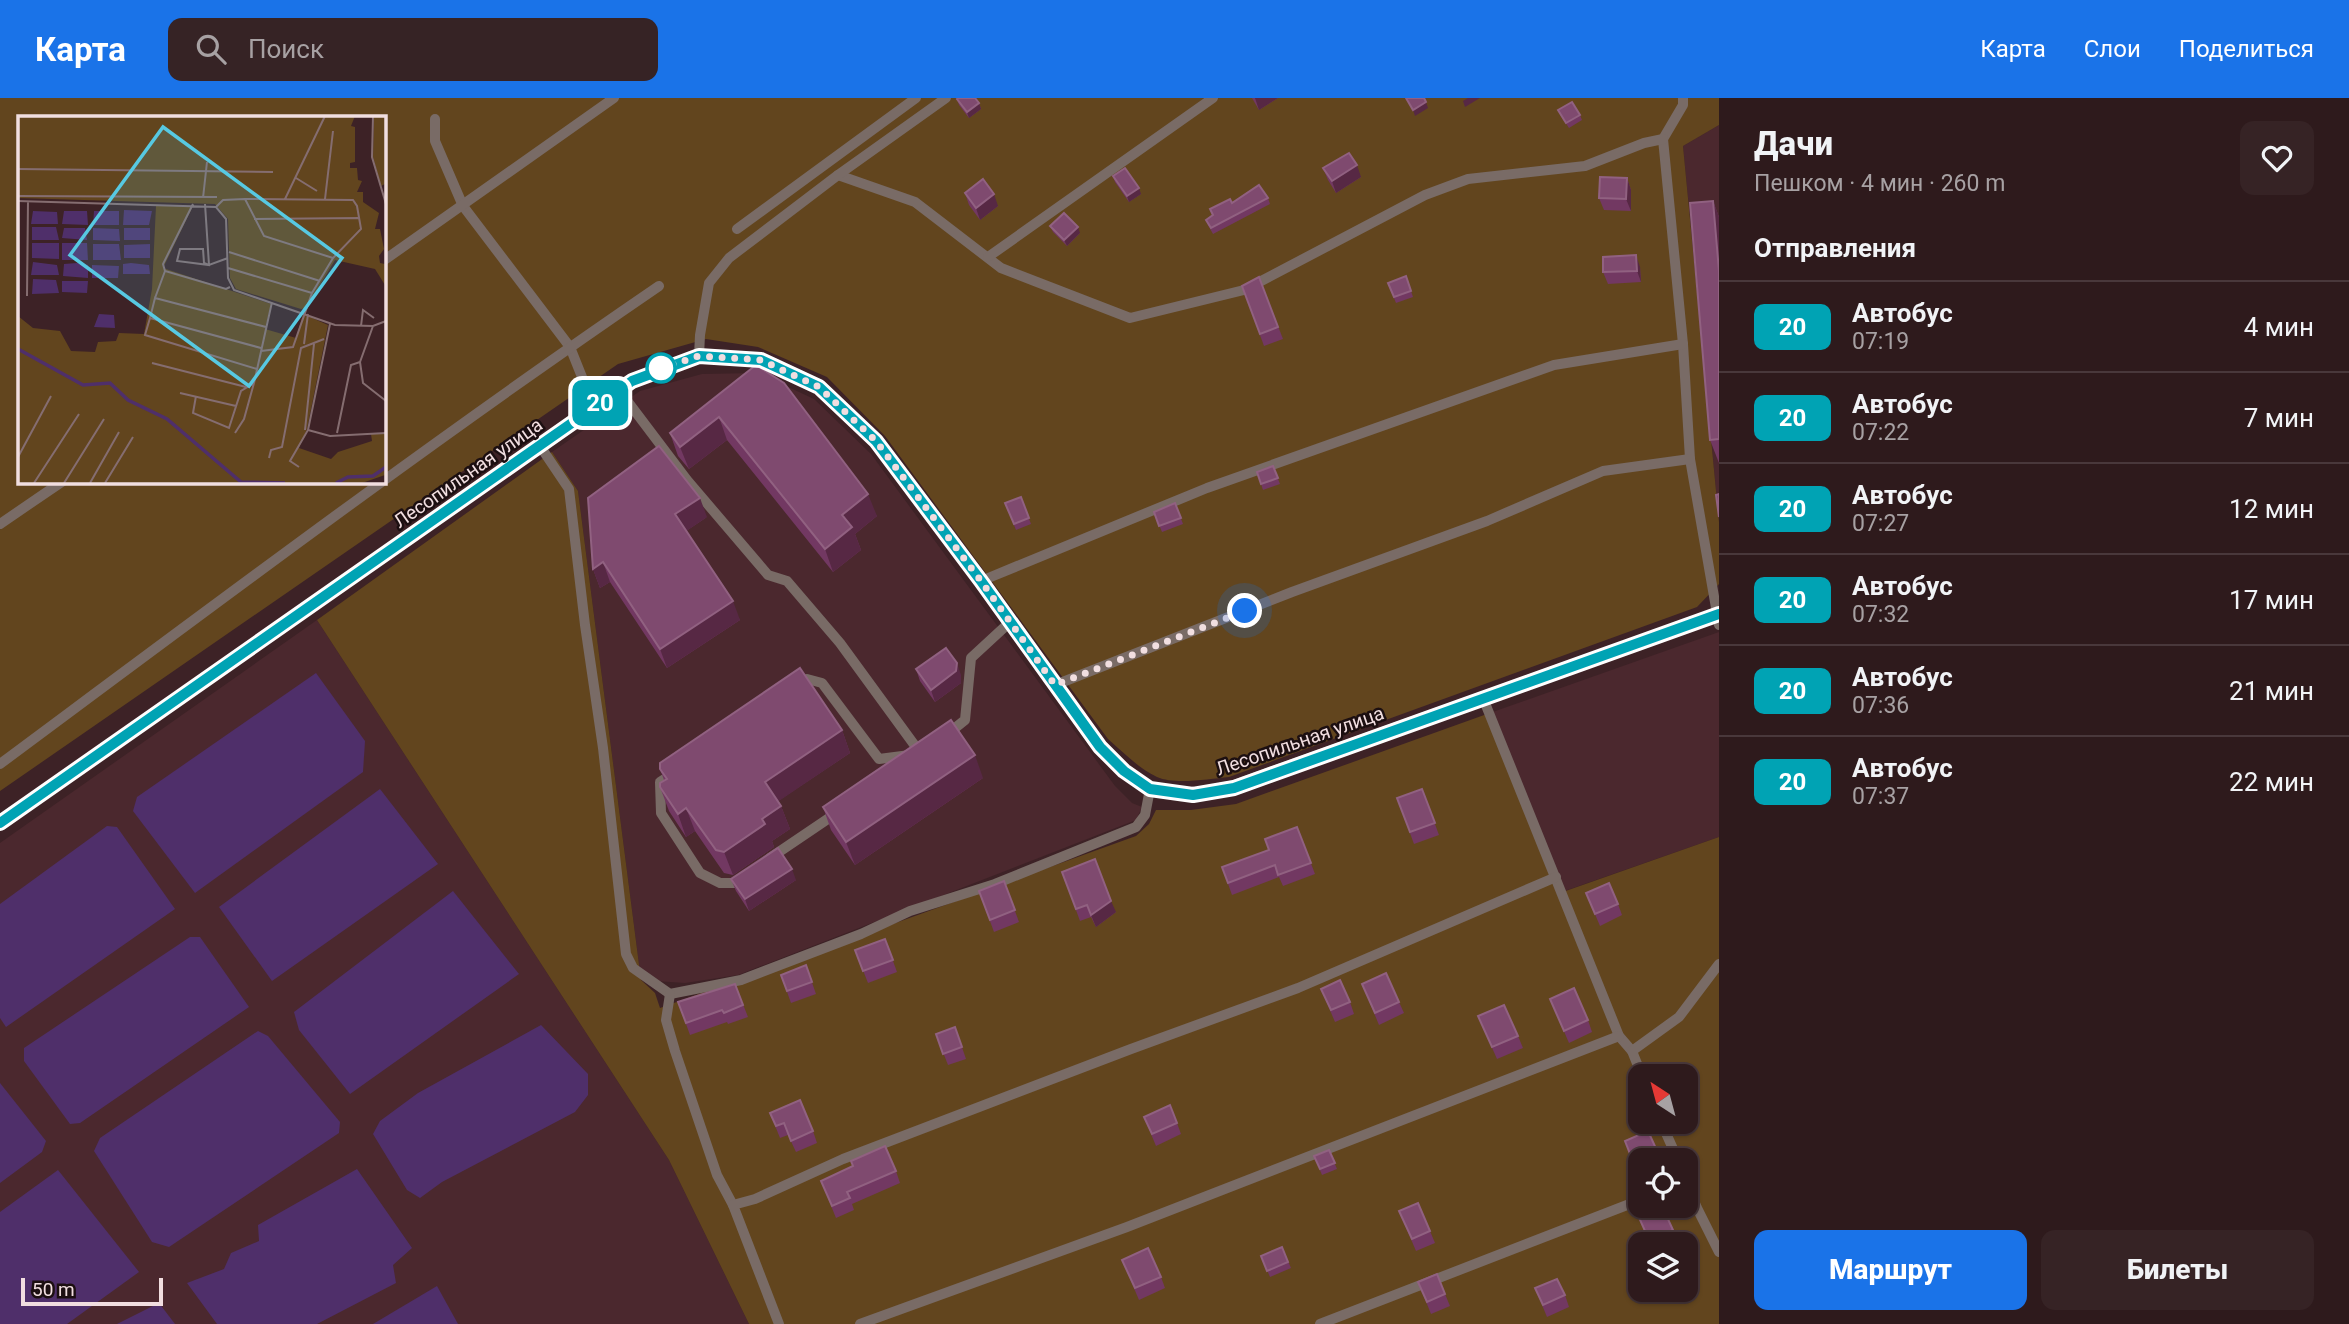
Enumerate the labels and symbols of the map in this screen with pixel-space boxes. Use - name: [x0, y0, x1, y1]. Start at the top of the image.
- inset map: [18, 116, 385, 483]
- unlabelled marker: [646, 353, 676, 383]
- line badge: 20: [568, 380, 632, 426]
- street label: Лесопильная улица: [389, 413, 547, 533]
- your location: [1227, 593, 1262, 628]
- street label: Лесопильная улица: [1213, 701, 1387, 781]
- north arrow: [1628, 1064, 1698, 1134]
- scale bar: [21, 1275, 163, 1307]

